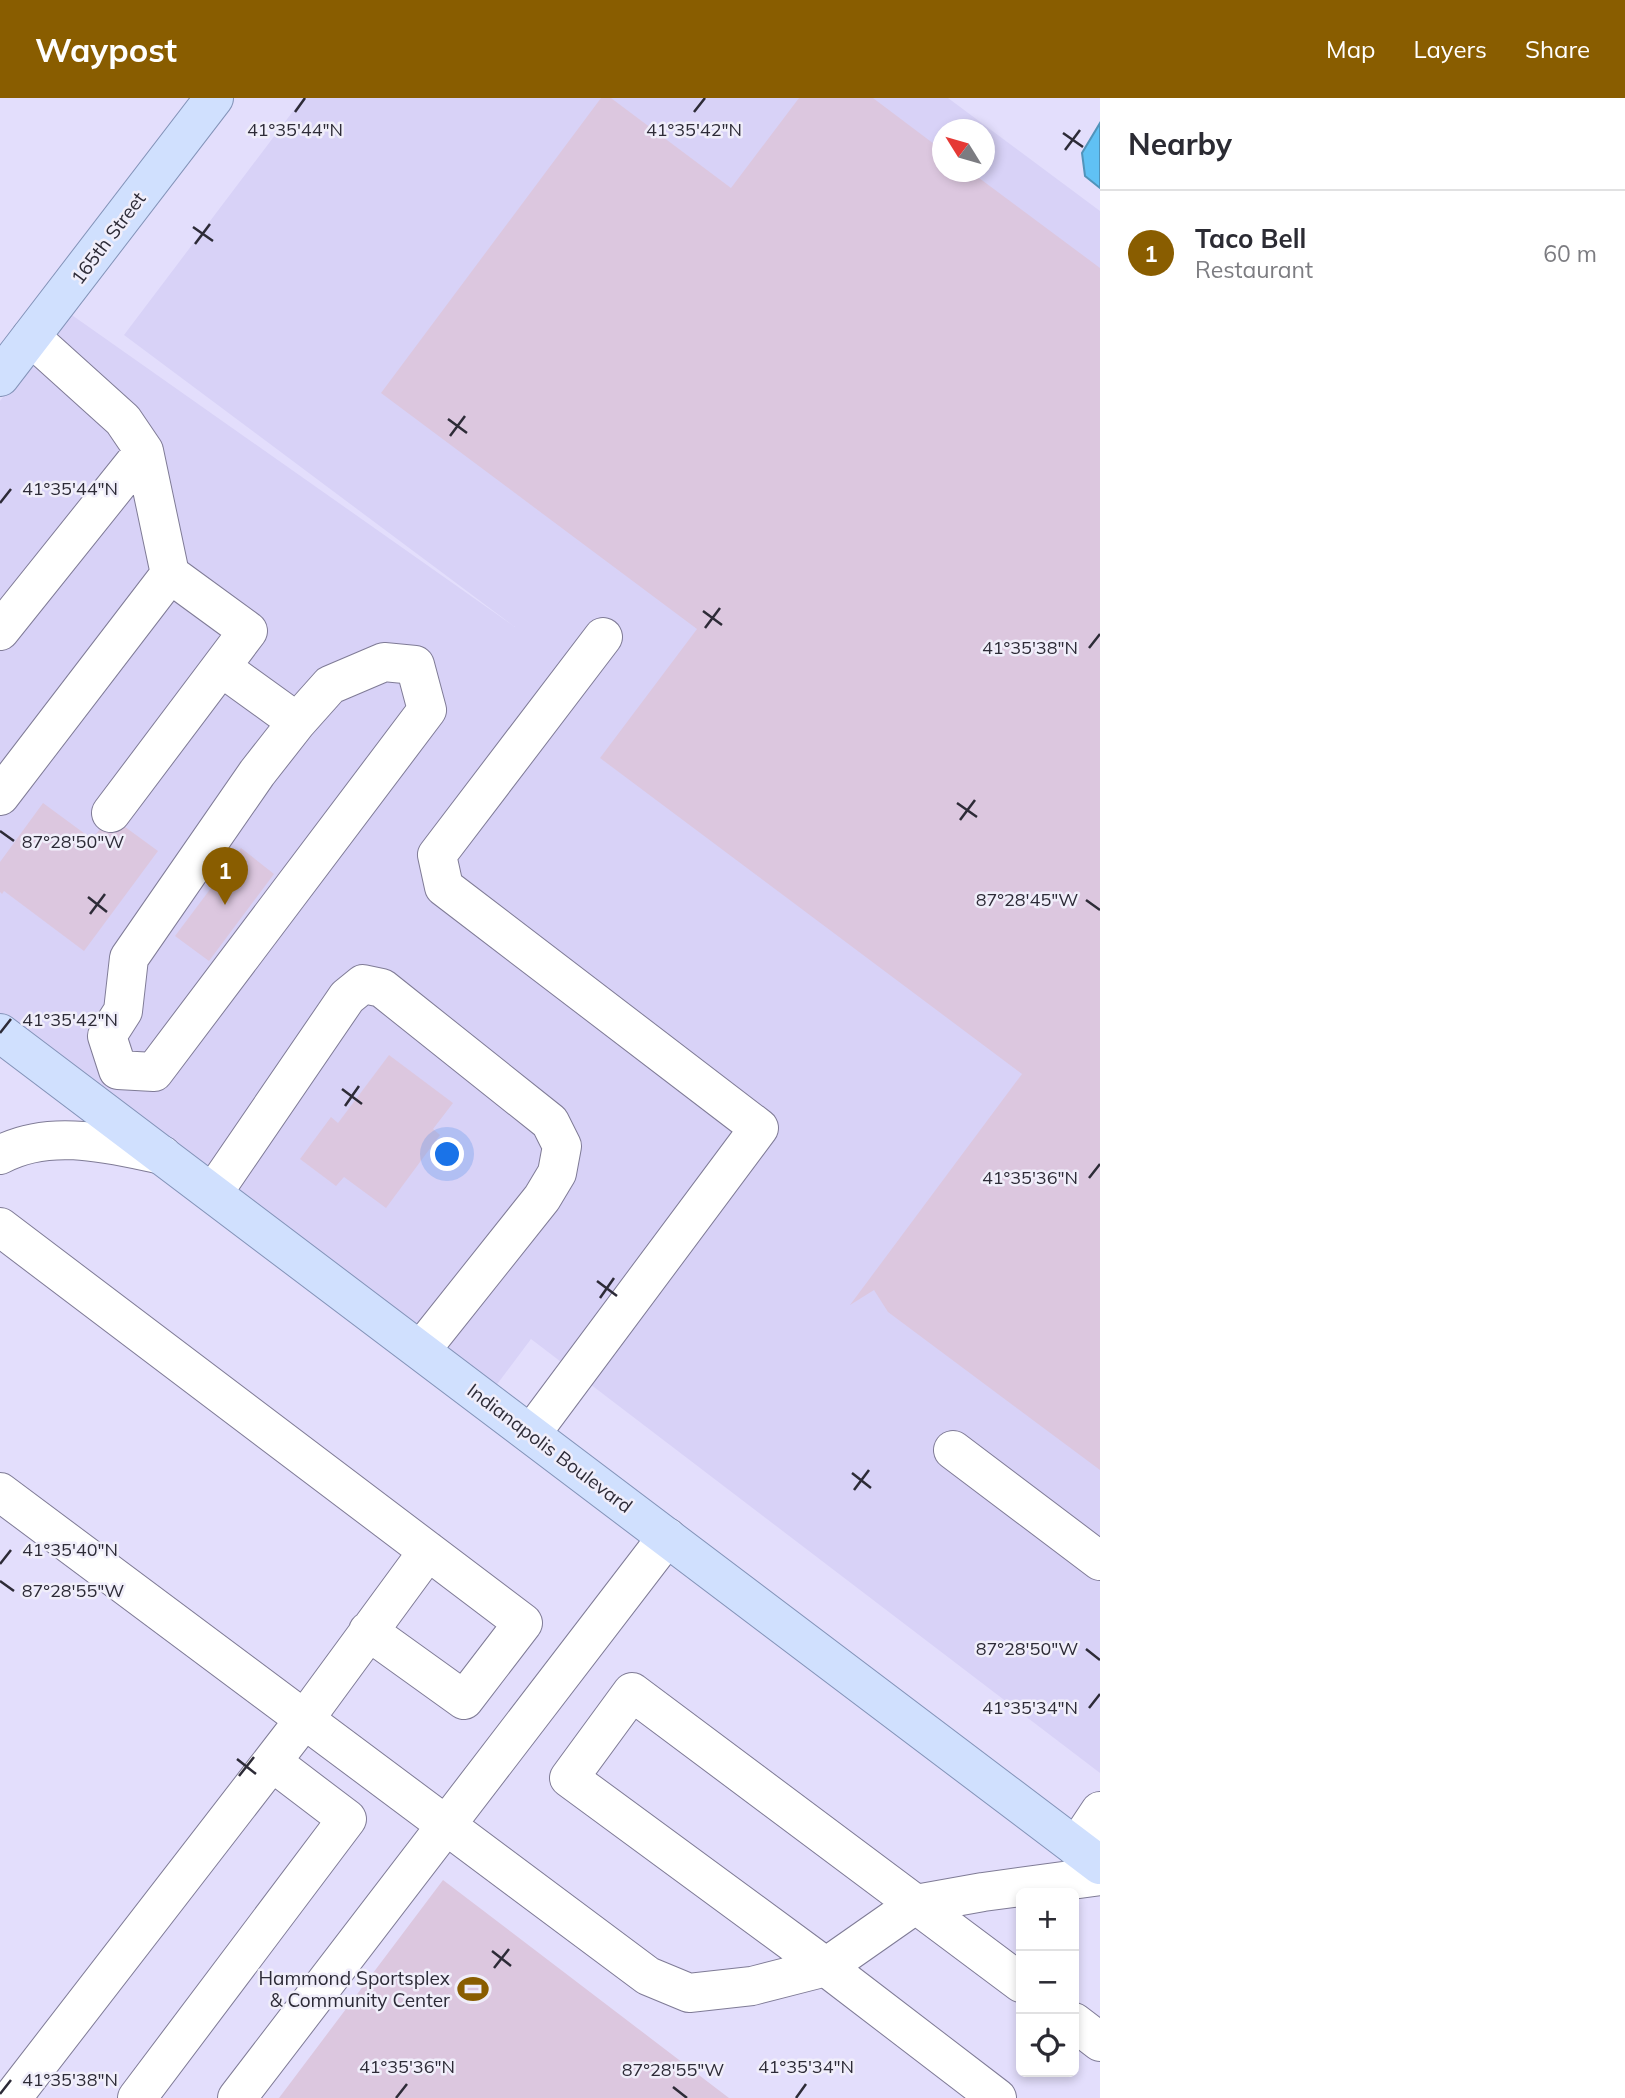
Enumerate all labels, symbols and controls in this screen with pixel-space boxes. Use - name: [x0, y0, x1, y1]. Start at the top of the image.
- text: Waypost: [35, 29, 177, 70]
- text: Map: [1326, 34, 1375, 64]
- text: Layers: [1413, 34, 1487, 64]
- text: Share: [1525, 34, 1590, 64]
- text: 41°35'44"N: [247, 118, 343, 141]
- text: 41°35'42"N: [646, 118, 742, 141]
- north arrow: [932, 119, 995, 182]
- text: Nearby: [1128, 125, 1232, 163]
- street label: 165th Street: [65, 187, 151, 289]
- text: Taco Bell: [1195, 222, 1306, 255]
- text: 1: [1144, 239, 1158, 268]
- text: 60 m: [1543, 239, 1597, 268]
- text: Restaurant: [1195, 255, 1313, 284]
- text: 41°35'44"N: [22, 477, 118, 500]
- text: 41°35'38"N: [982, 636, 1078, 659]
- text: 87°28'50"W: [22, 830, 124, 853]
- pin: 1: [202, 847, 248, 905]
- text: 87°28'45"W: [976, 888, 1078, 911]
- text: 41°35'42"N: [22, 1008, 118, 1031]
- your location: [430, 1137, 464, 1171]
- text: 41°35'36"N: [982, 1166, 1078, 1189]
- street label: Indianapolis Boulevard: [463, 1378, 637, 1518]
- text: 41°35'40"N: [22, 1538, 118, 1561]
- text: 87°28'55"W: [22, 1579, 124, 1602]
- text: 87°28'50"W: [976, 1637, 1078, 1660]
- text: 41°35'34"N: [982, 1696, 1078, 1719]
- map controls: [1016, 1888, 1079, 2077]
- button: +: [1016, 1888, 1079, 1951]
- button: −: [1016, 1951, 1079, 2014]
- place label: Hammond Sportsplex & Community Center: [258, 1966, 450, 2012]
- sports icon: Hammond Sportsplex & Community Center: [456, 1972, 490, 2006]
- button: locate: [1016, 2014, 1079, 2077]
- text: 41°35'36"N: [359, 2055, 455, 2078]
- text: 41°35'34"N: [758, 2055, 854, 2078]
- text: 87°28'55"W: [622, 2058, 724, 2081]
- text: 41°35'38"N: [22, 2068, 118, 2091]

